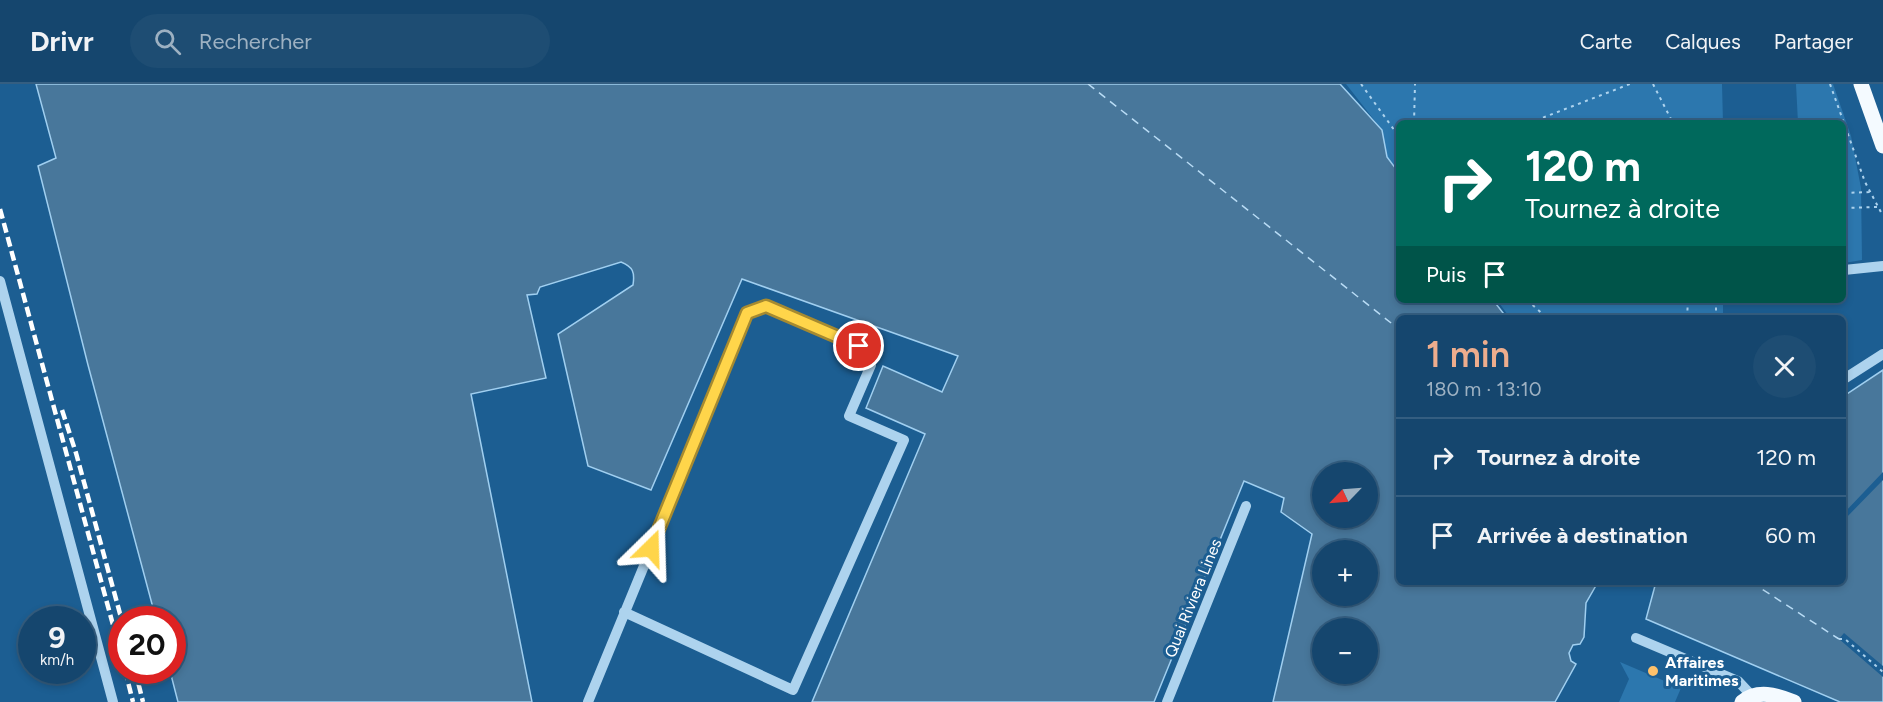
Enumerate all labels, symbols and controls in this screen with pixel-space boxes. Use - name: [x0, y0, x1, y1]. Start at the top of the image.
- search box: [130, 14, 550, 68]
- text: Drivr: [30, 24, 94, 58]
- icon: search: [151, 25, 184, 58]
- text: Rechercher: [199, 28, 312, 55]
- text: Carte: [1580, 29, 1632, 54]
- text: Calques: [1665, 29, 1741, 54]
- text: Partager: [1774, 29, 1853, 54]
- text: 120 m: [1525, 141, 1641, 192]
- icon: right: [1426, 144, 1504, 222]
- text: Tournez à droite: [1525, 192, 1720, 225]
- icon: arrive: [1478, 258, 1511, 291]
- text: Puis: [1426, 261, 1466, 288]
- pin: [833, 320, 884, 371]
- icon: arrive: [842, 329, 875, 362]
- text: 1 min: [1426, 333, 1510, 376]
- button: close: [1753, 335, 1816, 398]
- text: 180 m · 13:10: [1426, 377, 1542, 401]
- icon: right: [1426, 441, 1459, 474]
- text: Tournez à droite: [1477, 444, 1640, 471]
- text: 120 m: [1756, 444, 1816, 471]
- north arrow: [1312, 462, 1378, 528]
- map controls: [1312, 462, 1378, 684]
- position arrow: [619, 516, 683, 580]
- icon: arrive: [1426, 519, 1459, 552]
- text: Arrivée à destination: [1477, 522, 1688, 549]
- text: 60 m: [1765, 522, 1816, 549]
- street label: Quai Riviera Lines: [1161, 536, 1225, 660]
- button: +: [1312, 540, 1378, 606]
- speed limit sign: 20: [108, 606, 186, 684]
- button: −: [1312, 618, 1378, 684]
- text: 9: [48, 619, 66, 656]
- text: km/h: [40, 651, 74, 669]
- place label: Affaires Maritimes: [1665, 653, 1739, 690]
- marker: Affaires Maritimes: [1646, 664, 1660, 678]

